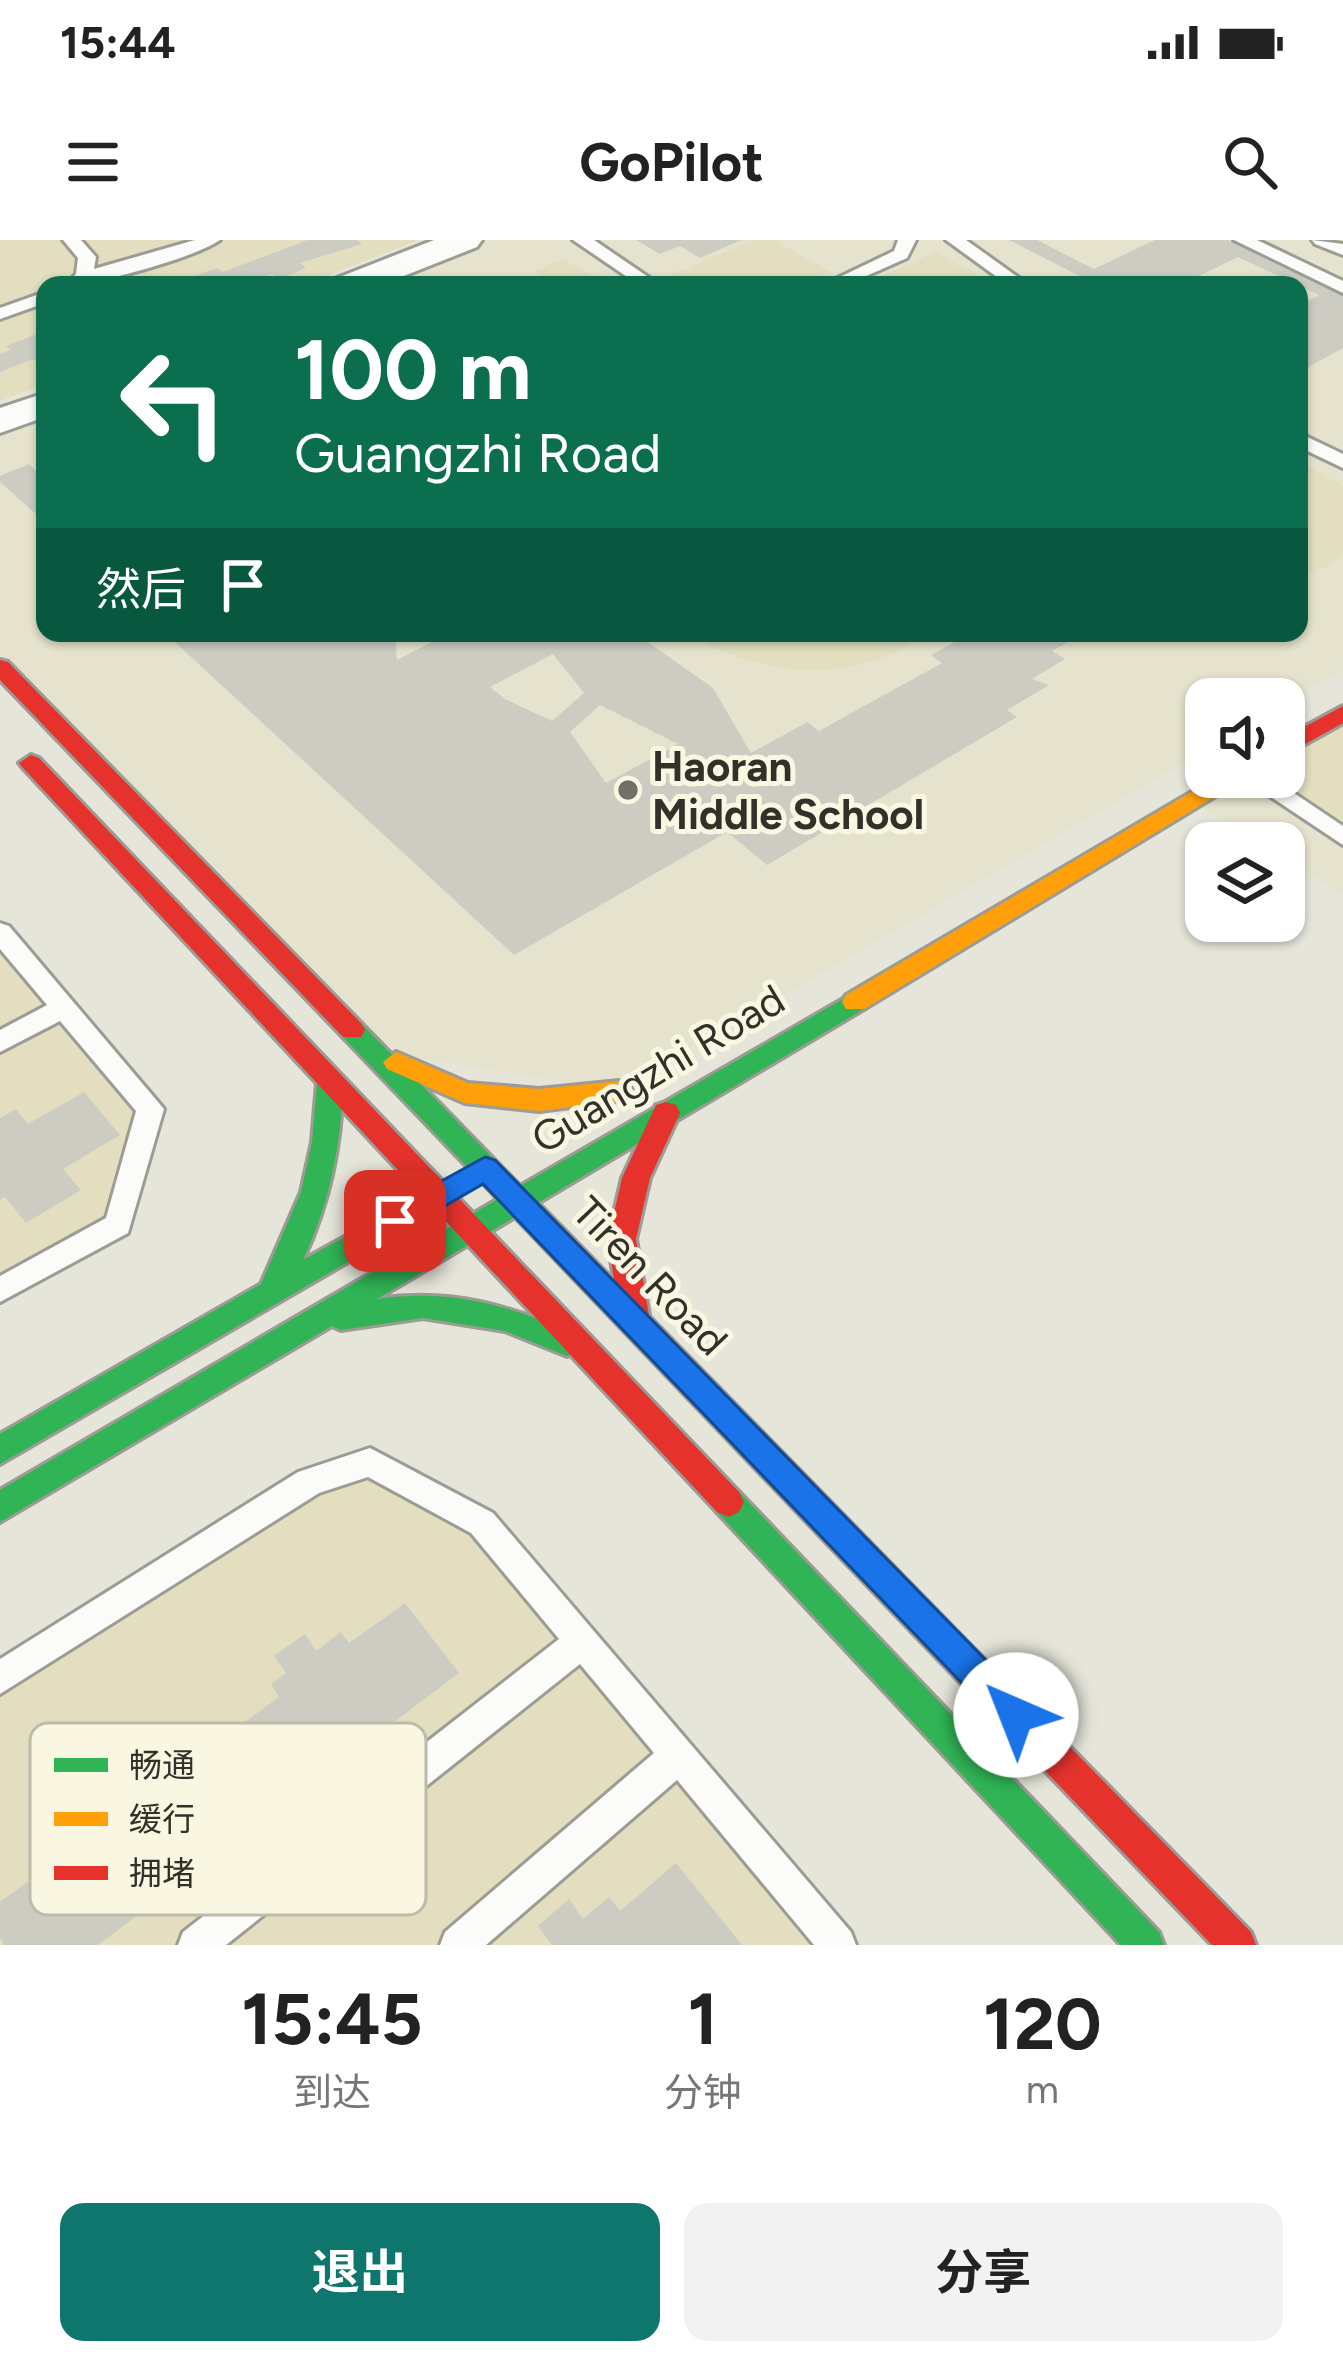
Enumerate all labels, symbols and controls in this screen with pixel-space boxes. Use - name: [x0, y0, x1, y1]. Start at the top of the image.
- text: 15:44: [60, 15, 176, 69]
- icon: menu: [60, 129, 126, 195]
- icon: search: [1217, 129, 1283, 195]
- text: GoPilot: [579, 130, 764, 195]
- text: 100 m: [294, 319, 532, 420]
- icon: left: [96, 324, 252, 480]
- text: Guangzhi Road: [294, 421, 661, 486]
- icon: arrive: [210, 552, 276, 618]
- text: 然后: [96, 562, 186, 616]
- map controls: [1185, 678, 1305, 942]
- button: sound: [1185, 678, 1305, 798]
- place label: Haoran Middle School: [652, 741, 924, 840]
- marker: Haoran Middle School: [615, 777, 641, 803]
- button: layers: [1185, 822, 1305, 942]
- street label: Guangzhi Road: [522, 974, 794, 1164]
- pin: [344, 1170, 446, 1272]
- street label: Tiren Road: [562, 1186, 738, 1366]
- icon: arrive: [362, 1188, 428, 1254]
- position arrow: [953, 1652, 1079, 1778]
- legend: [30, 1723, 426, 1915]
- text: 畅通: [129, 1746, 195, 1785]
- text: 缓行: [129, 1800, 195, 1839]
- text: 拥堵: [129, 1854, 195, 1893]
- text: 15:45: [241, 1976, 423, 2062]
- text: 1: [688, 1976, 718, 2062]
- text: 120: [983, 1981, 1102, 2067]
- text: m: [1026, 2066, 1059, 2113]
- text: 到达: [293, 2069, 371, 2116]
- text: 分钟: [664, 2069, 742, 2116]
- button: 退出: [60, 2203, 660, 2341]
- button: 分享: [684, 2203, 1283, 2341]

